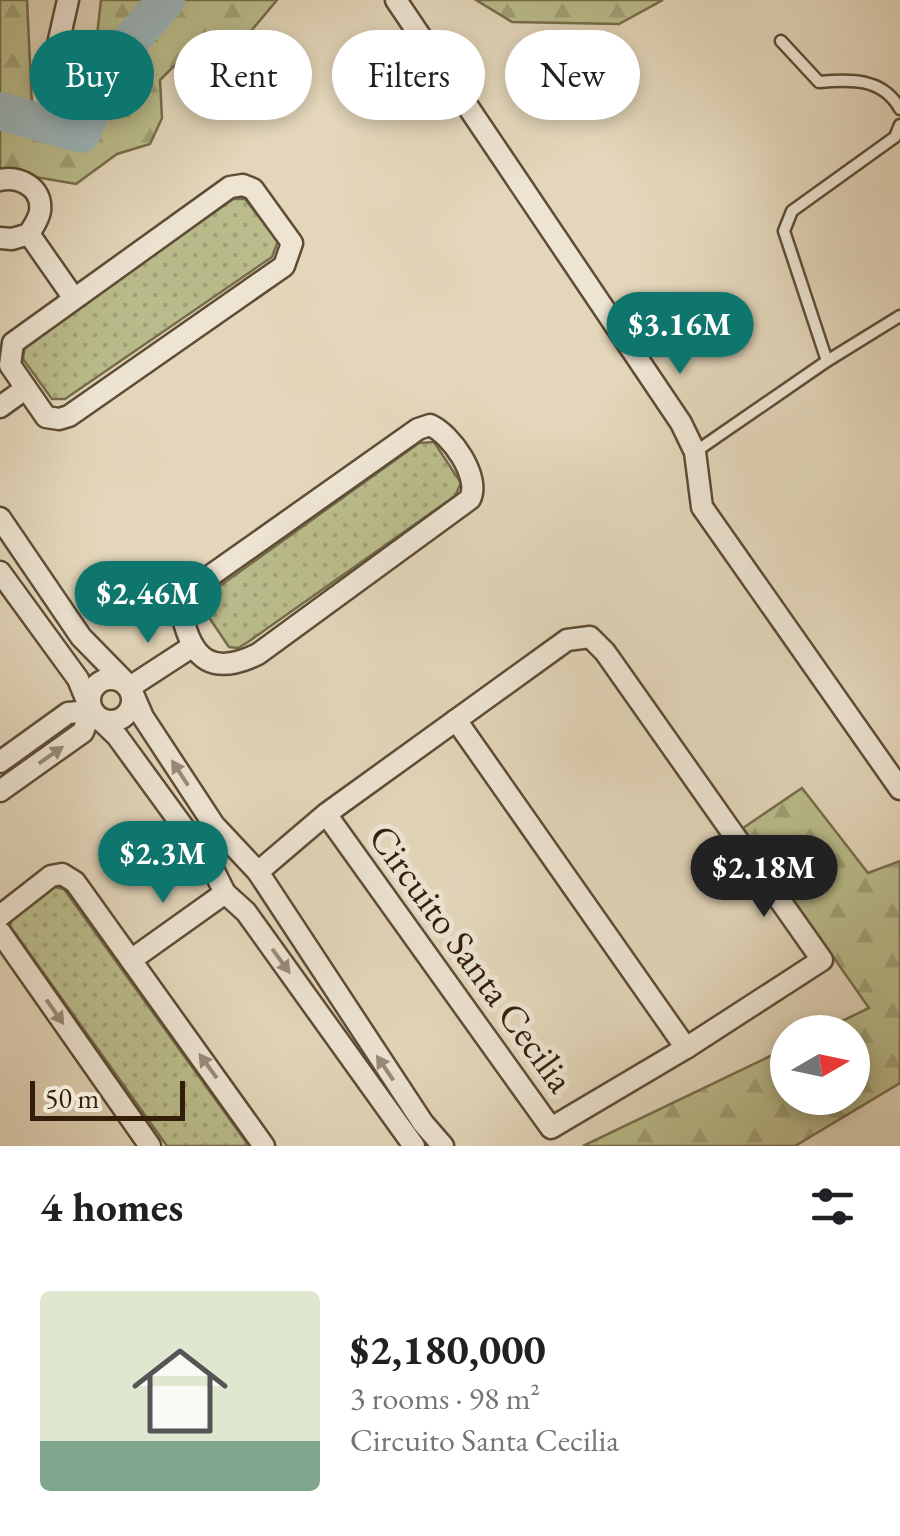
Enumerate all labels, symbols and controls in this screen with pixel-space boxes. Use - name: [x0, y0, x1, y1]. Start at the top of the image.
- chip: Buy: [30, 30, 154, 120]
- chip: Rent: [174, 30, 312, 120]
- chip: Filters: [332, 30, 485, 120]
- chip: New: [505, 30, 640, 120]
- pin: $3.16M: [599, 292, 761, 377]
- text: $3.16M: [629, 303, 731, 345]
- pin: $2.46M: [67, 561, 229, 646]
- text: $2.46M: [97, 572, 199, 614]
- one-way arrow: [37, 746, 64, 765]
- one-way arrow: [171, 760, 190, 787]
- street label: Circuito Santa Cecilia: [358, 814, 586, 1102]
- pin: $2.3M: [93, 821, 233, 906]
- text: $2.3M: [120, 832, 206, 874]
- pin: $2.18M: [683, 835, 845, 920]
- text: $2.18M: [713, 846, 815, 888]
- one-way arrow: [271, 947, 290, 974]
- one-way arrow: [45, 999, 64, 1026]
- north arrow: [770, 1015, 870, 1115]
- map controls: [770, 1015, 870, 1115]
- one-way arrow: [198, 1053, 218, 1080]
- one-way arrow: [377, 1054, 395, 1081]
- scale bar: [30, 1076, 185, 1120]
- text: 50 m: [45, 1080, 99, 1116]
- text: 4 homes: [40, 1179, 183, 1234]
- icon: filters: [805, 1179, 860, 1234]
- text: $2,180,000: [350, 1322, 546, 1377]
- icon: home: [120, 1331, 240, 1451]
- text: 3 rooms · 98 m²: [350, 1377, 540, 1419]
- text: Circuito Santa Cecilia: [350, 1419, 619, 1461]

